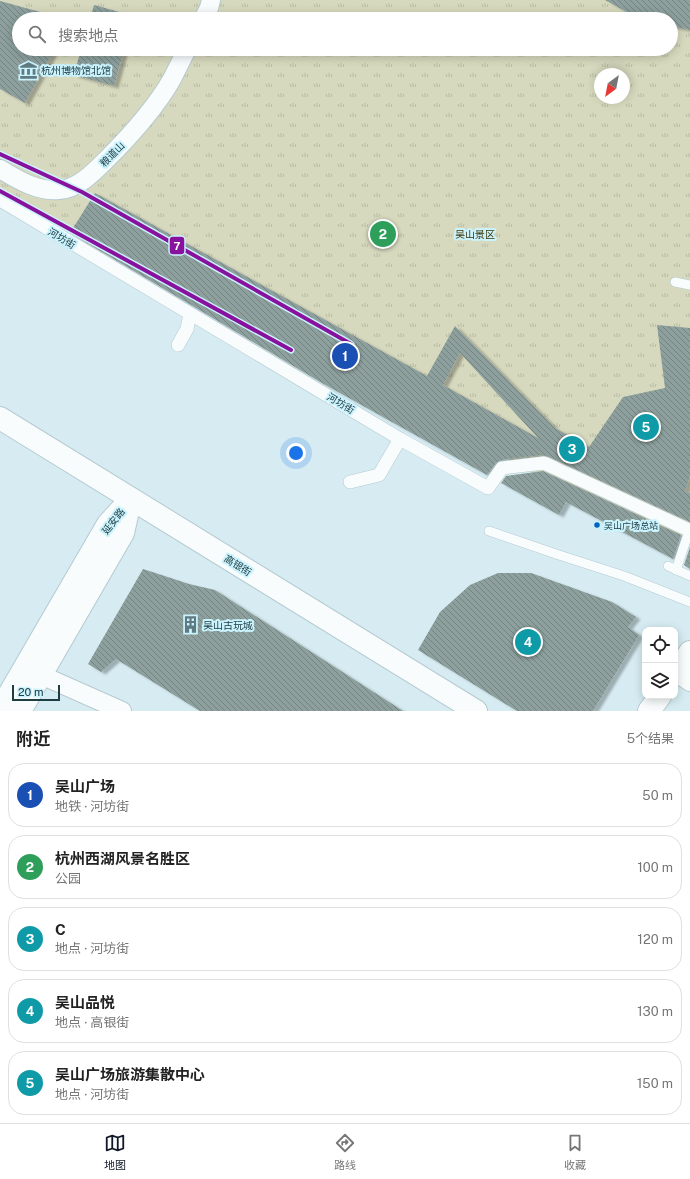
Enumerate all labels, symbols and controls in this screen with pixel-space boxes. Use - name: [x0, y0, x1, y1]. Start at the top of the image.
- search box: [12, 12, 678, 56]
- icon: search: [26, 23, 48, 45]
- text: 搜索地点: [58, 27, 118, 44]
- museum icon: 杭州博物馆北馆: [18, 60, 38, 80]
- place label: 杭州博物馆北馆: [41, 64, 111, 76]
- north arrow: [594, 68, 630, 104]
- street label: 粮道山: [97, 139, 127, 169]
- pin: 2: [370, 219, 396, 249]
- street label: 河坊街: [46, 225, 78, 251]
- park label: 吴山景区: [455, 228, 495, 240]
- line badge: 7: [169, 236, 185, 255]
- text: 7: [174, 240, 181, 252]
- pin: 1: [332, 341, 358, 371]
- street label: 河坊街: [325, 390, 357, 416]
- pin: 5: [633, 412, 659, 442]
- pin: 3: [559, 434, 585, 464]
- your location: [286, 443, 306, 463]
- street label: 延安路: [99, 505, 127, 537]
- marker: 吴山广场总站: [592, 520, 602, 530]
- place label: 吴山广场总站: [604, 520, 658, 531]
- street label: 高银街: [222, 552, 254, 578]
- building icon: 吴山古玩城: [180, 615, 200, 635]
- place label: 吴山古玩城: [203, 619, 253, 631]
- pin: 4: [515, 627, 541, 657]
- map controls: [642, 627, 678, 699]
- button: locate: [642, 627, 678, 663]
- button: layers: [642, 663, 678, 699]
- scale bar: [12, 683, 60, 702]
- text: 20 m: [18, 686, 43, 698]
- text: 附近: [16, 729, 50, 749]
- text: 5个结果: [627, 731, 674, 746]
- text: 吴山广场: [55, 778, 115, 795]
- text: 1: [27, 788, 33, 803]
- text: 50 m: [642, 788, 673, 803]
- text: 地铁 · 河坊街: [55, 799, 129, 814]
- text: 杭州西湖风景名胜区: [55, 850, 190, 867]
- text: 2: [26, 860, 34, 875]
- text: 100 m: [637, 860, 673, 875]
- text: 公园: [55, 871, 81, 886]
- text: C: [55, 921, 66, 938]
- text: 3: [26, 932, 34, 947]
- text: 120 m: [638, 932, 673, 947]
- text: 地点 · 河坊街: [55, 941, 129, 956]
- text: 吴山品悦: [55, 994, 115, 1011]
- text: 4: [26, 1004, 34, 1019]
- text: 130 m: [637, 1004, 673, 1019]
- text: 地点 · 高银街: [55, 1015, 129, 1030]
- text: 吴山广场旅游集散中心: [55, 1066, 205, 1083]
- text: 5: [26, 1076, 34, 1091]
- text: 150 m: [637, 1076, 673, 1091]
- text: 地点 · 河坊街: [55, 1087, 129, 1102]
- tab: 地图: [104, 1132, 126, 1172]
- tab: 路线: [334, 1132, 356, 1172]
- tab: 收藏: [564, 1132, 586, 1172]

